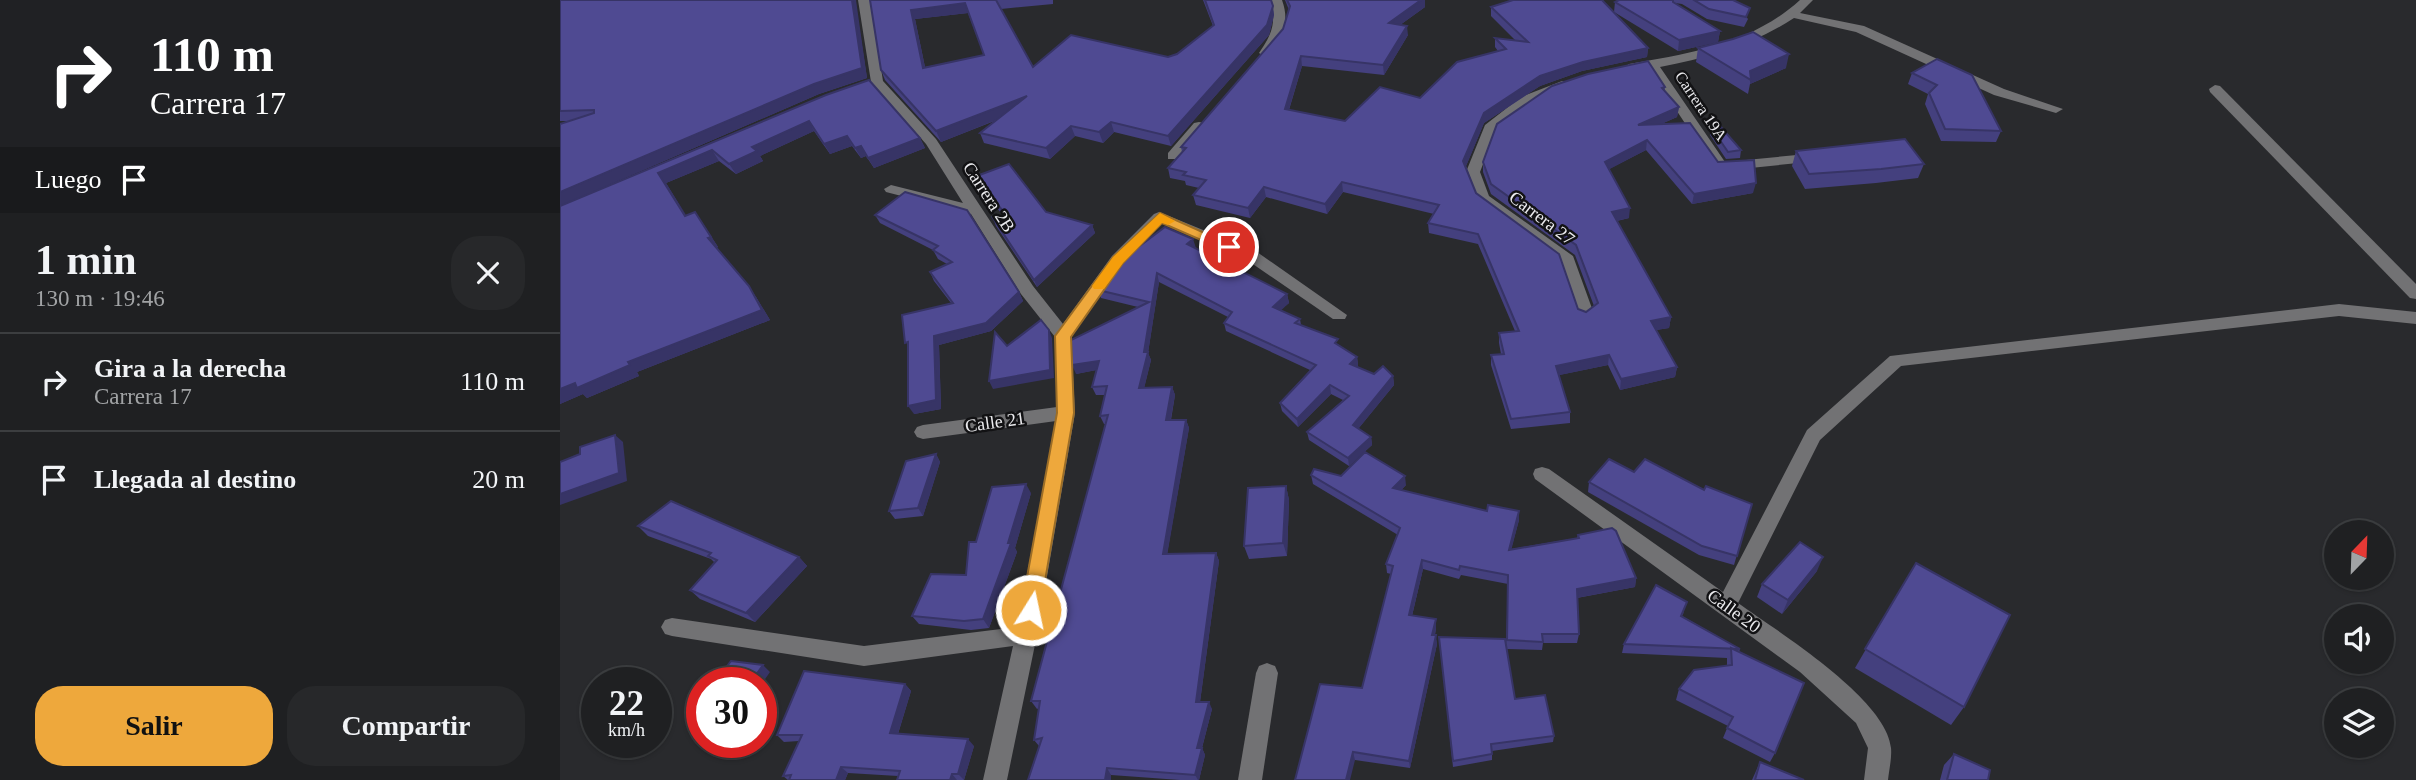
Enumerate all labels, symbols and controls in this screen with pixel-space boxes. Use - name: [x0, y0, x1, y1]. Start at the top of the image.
- text: 110 m: [150, 27, 274, 82]
- icon: right: [35, 28, 126, 119]
- street label: Carrera 19A: [1672, 68, 1731, 144]
- text: Carrera 17: [150, 85, 286, 121]
- street label: Carrera 2B: [959, 158, 1019, 236]
- icon: arrive: [115, 161, 153, 199]
- text: Luego: [35, 165, 101, 194]
- street label: Carrera 27: [1505, 187, 1579, 249]
- pin: [1199, 217, 1259, 277]
- icon: arrive: [1210, 228, 1248, 266]
- button: close: [451, 236, 525, 310]
- text: 1 min: [35, 237, 137, 283]
- text: 130 m · 19:46: [35, 286, 165, 311]
- text: Gira a la derecha: [94, 354, 286, 383]
- icon: right: [35, 363, 73, 401]
- text: 110 m: [460, 367, 525, 396]
- text: Carrera 17: [94, 384, 192, 409]
- street label: Calle 21: [964, 408, 1026, 436]
- icon: arrive: [35, 461, 73, 499]
- text: Llegada al destino: [94, 465, 296, 494]
- text: 20 m: [472, 465, 525, 494]
- north arrow: [2324, 520, 2394, 590]
- map controls: [2324, 520, 2394, 758]
- position arrow: [994, 573, 1068, 647]
- street label: Calle 20: [1704, 585, 1764, 637]
- button: sound: [2324, 604, 2394, 674]
- speed limit sign: 30: [686, 667, 777, 758]
- text: 22: [609, 684, 644, 723]
- button: Salir: [35, 686, 273, 766]
- button: Compartir: [287, 686, 525, 766]
- button: layers: [2324, 688, 2394, 758]
- text: km/h: [608, 720, 645, 740]

